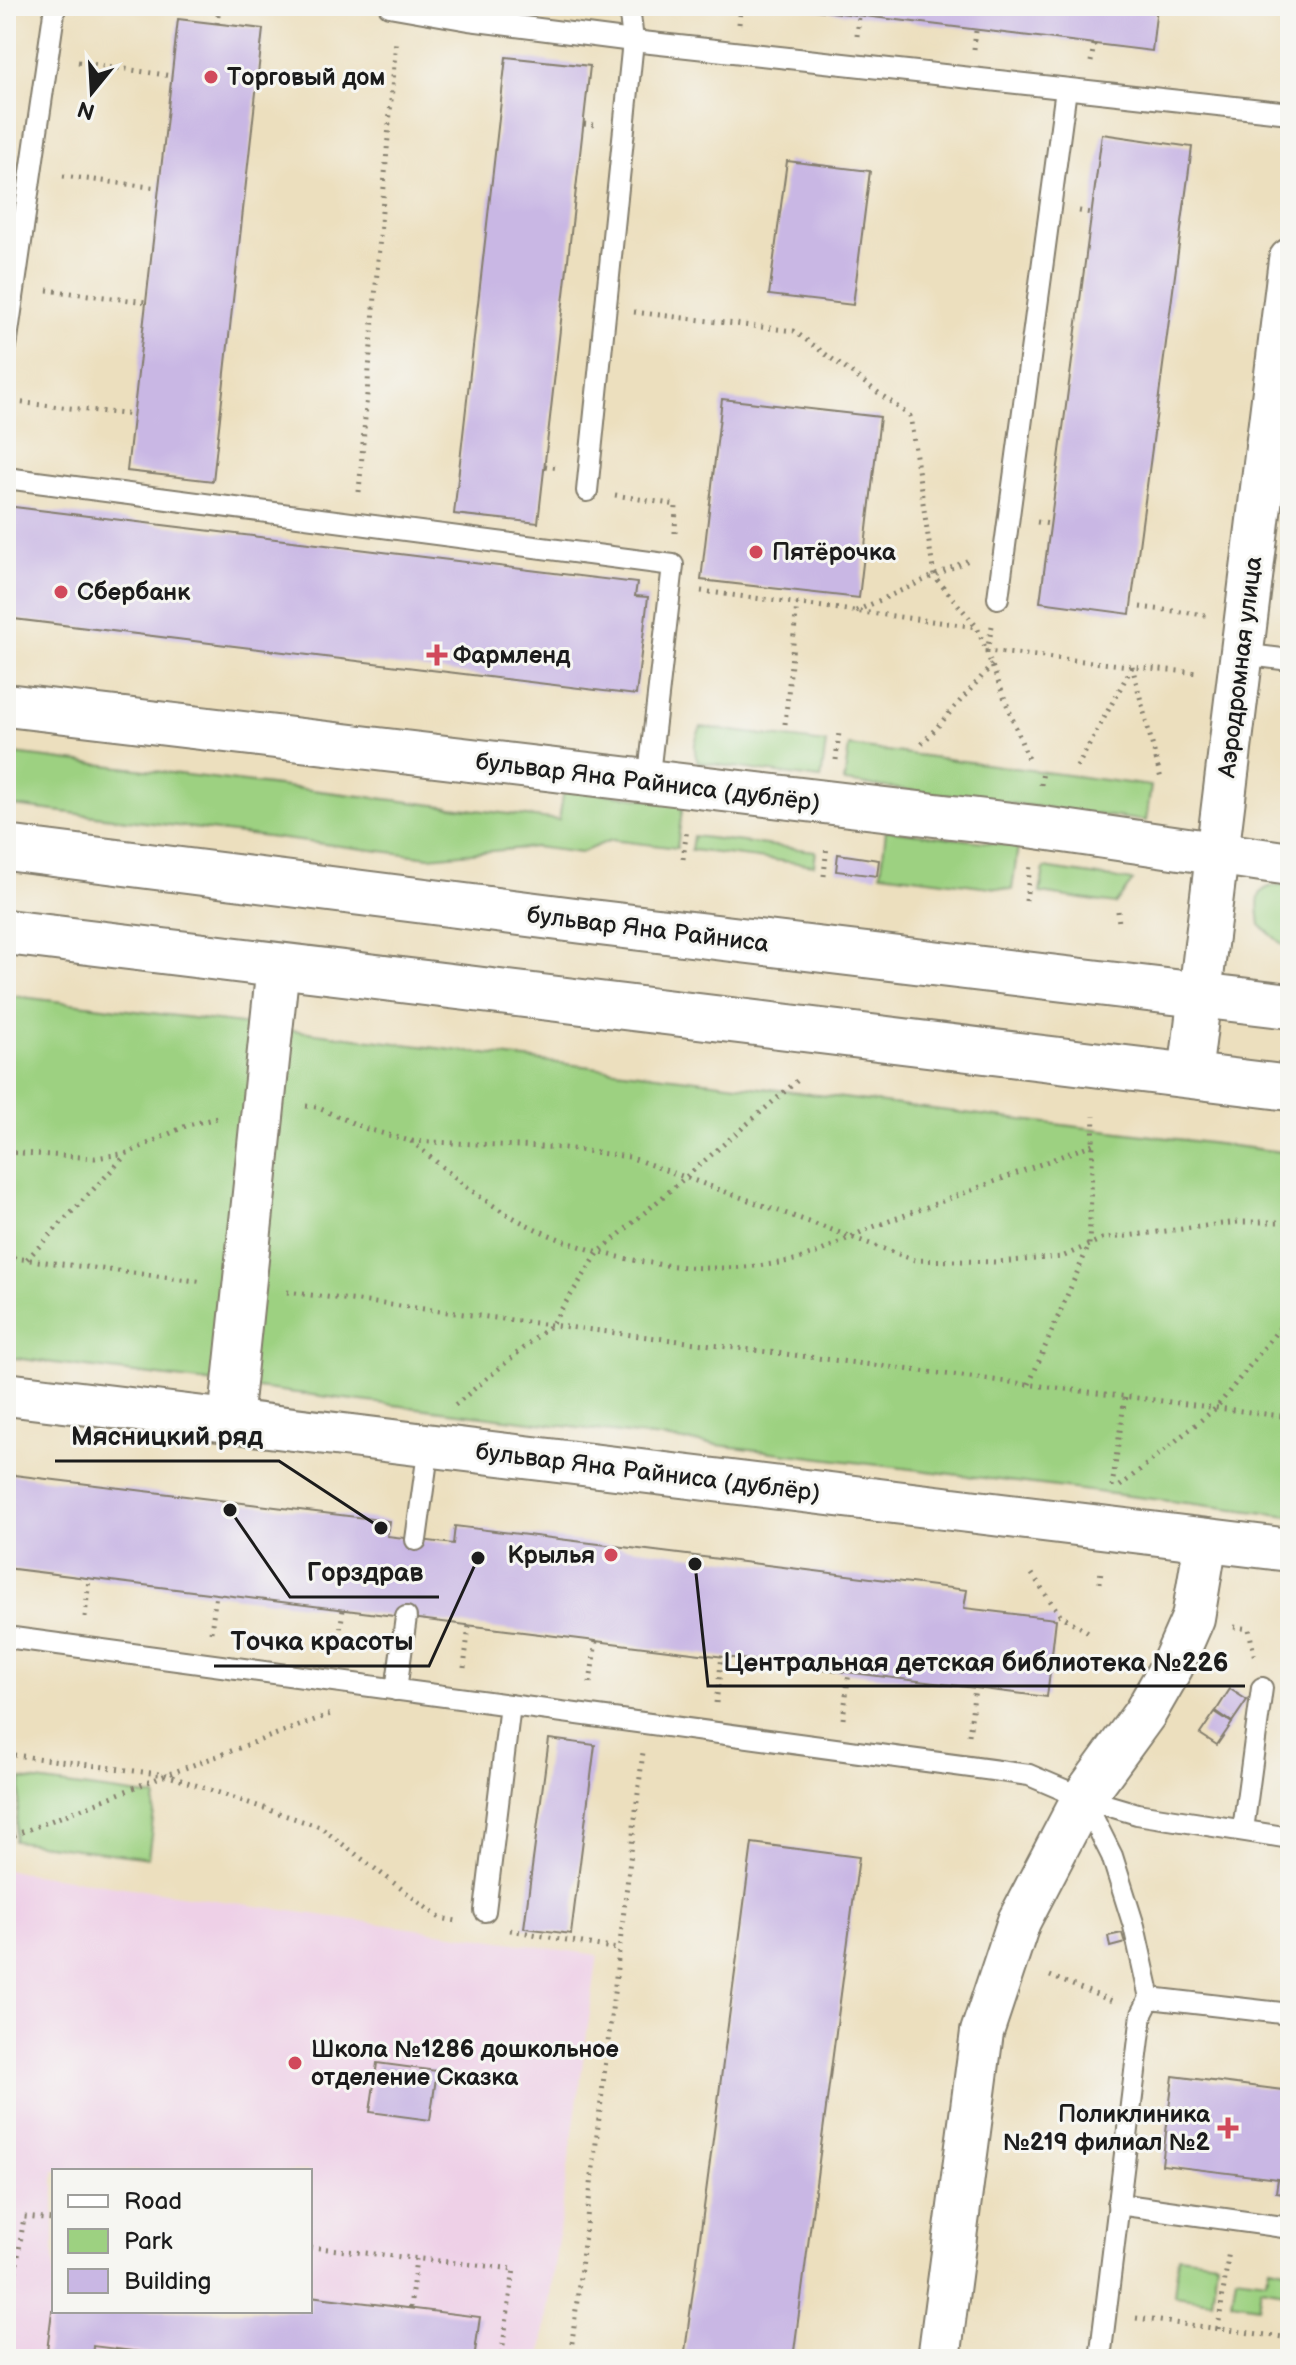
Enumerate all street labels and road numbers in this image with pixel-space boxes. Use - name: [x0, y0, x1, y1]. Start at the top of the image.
- street label: Аэродромная улица: [1212, 555, 1268, 780]
- street label: бульвар Яна Райниса (дублёр): [474, 747, 822, 818]
- street label: бульвар Яна Райниса: [525, 900, 771, 959]
- street label: бульвар Яна Райниса (дублёр): [474, 1437, 822, 1508]

